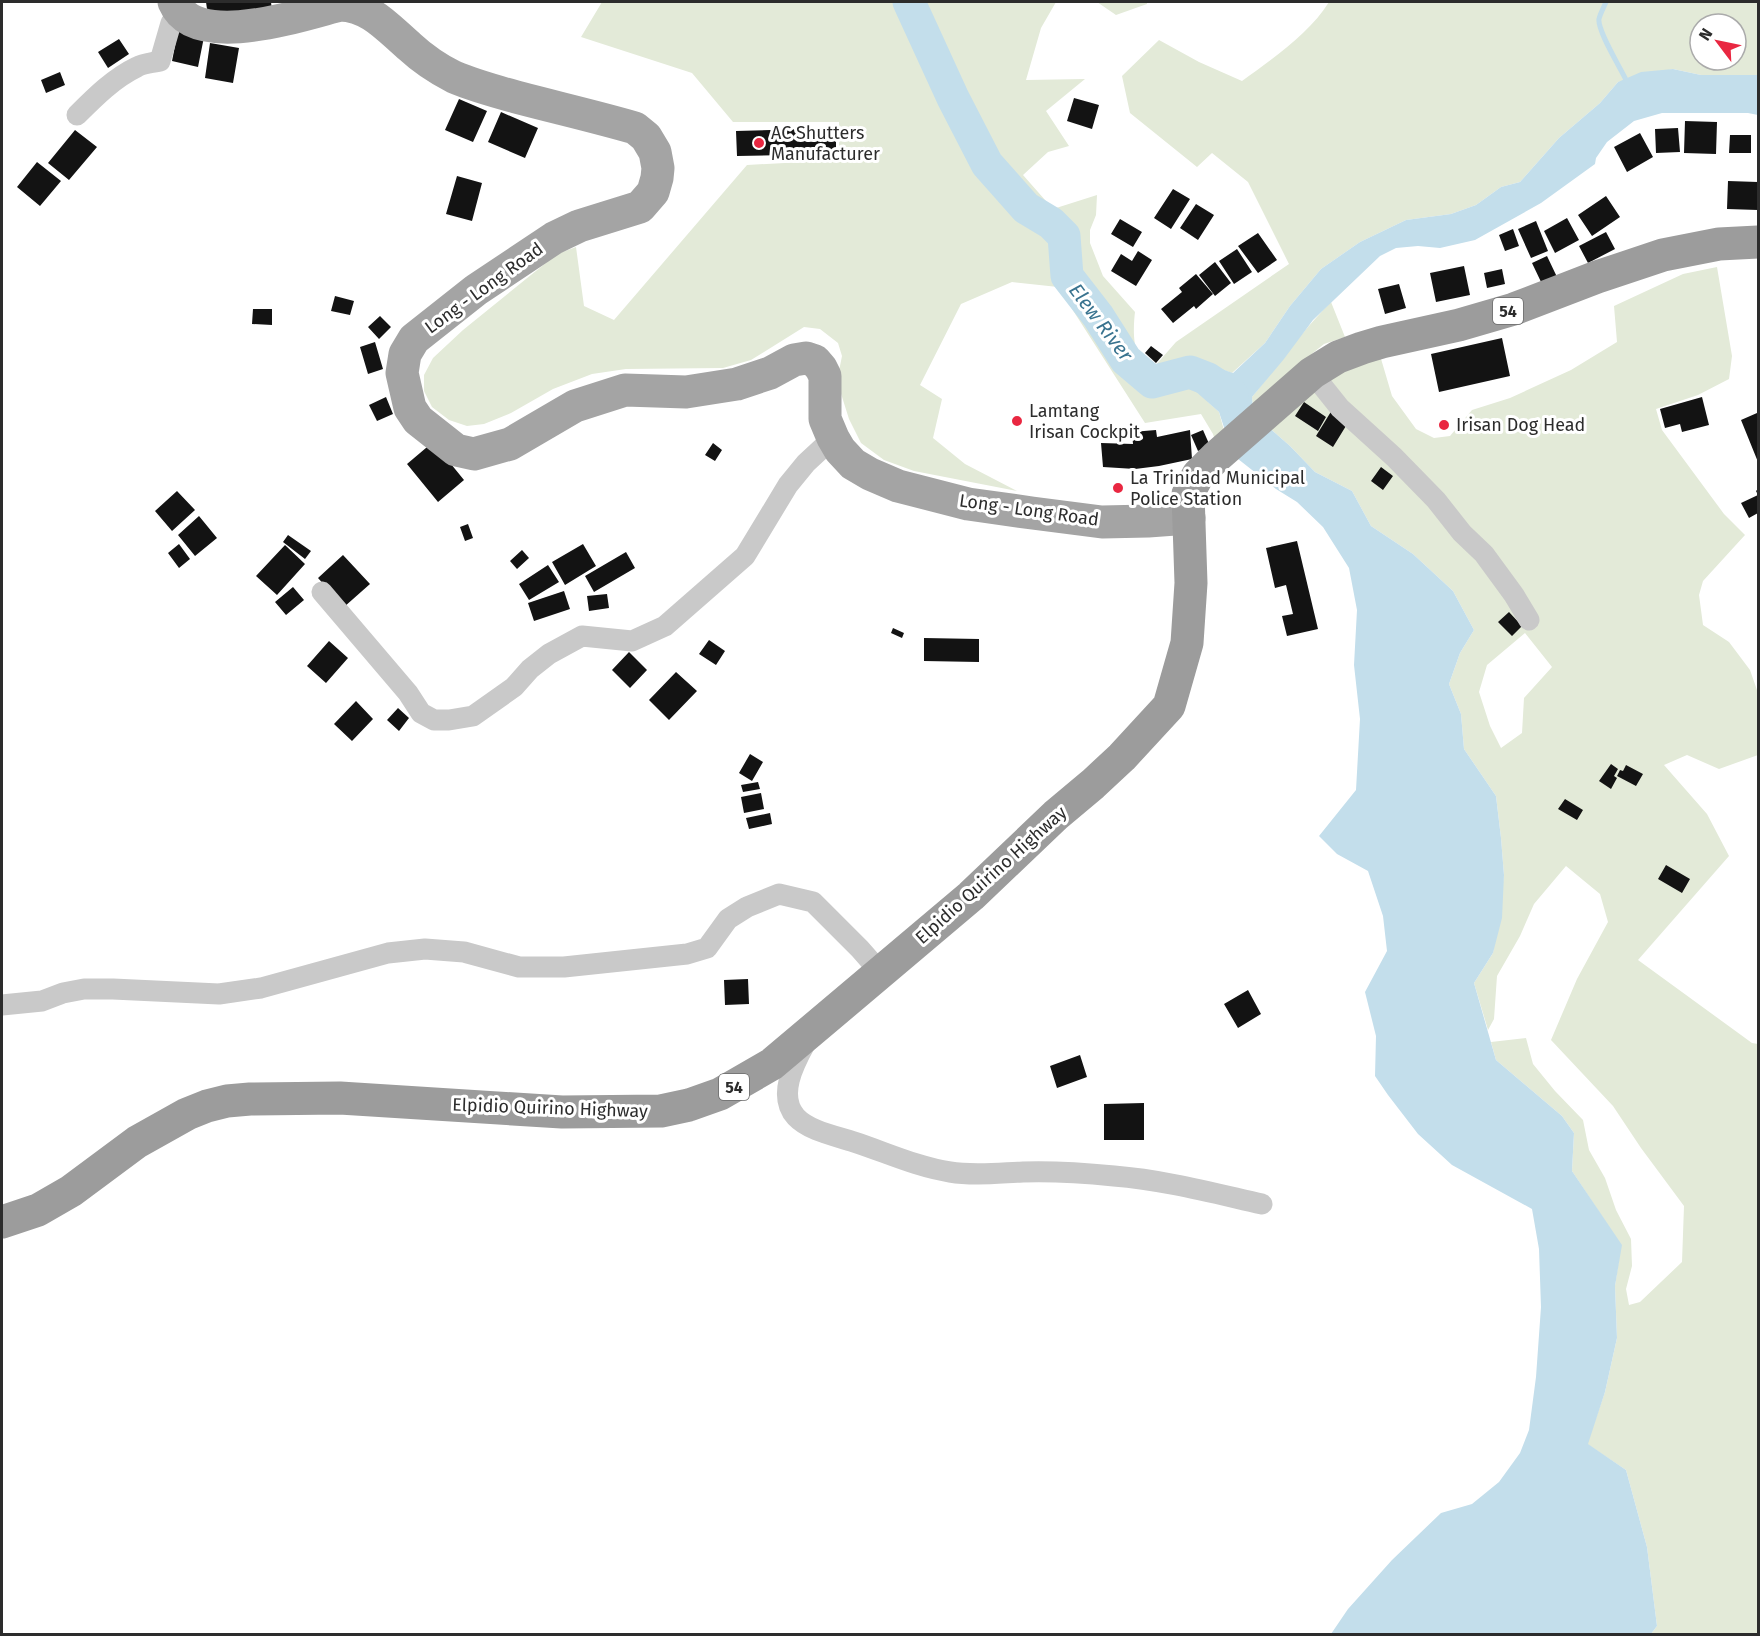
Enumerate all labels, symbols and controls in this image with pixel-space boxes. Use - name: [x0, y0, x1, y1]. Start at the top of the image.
- north arrow: [1688, 12, 1748, 72]
- text: N: [1695, 25, 1717, 44]
- place label: AC Shutters Manufacturer: [771, 122, 880, 165]
- marker: AC Shutters Manufacturer: [752, 136, 766, 150]
- street label: Long - Long Road: [421, 238, 547, 338]
- water label: Elew River: [1064, 278, 1139, 367]
- road number: 54: [1493, 298, 1523, 324]
- place label: Lamtang Irisan Cockpit: [1029, 400, 1140, 443]
- marker: Lamtang Irisan Cockpit: [1010, 414, 1024, 428]
- place label: Irisan Dog Head: [1456, 414, 1585, 436]
- marker: Irisan Dog Head: [1437, 418, 1451, 432]
- place label: La Trinidad Municipal Police Station: [1130, 467, 1305, 510]
- marker: La Trinidad Municipal Police Station: [1111, 481, 1125, 495]
- street label: Long - Long Road: [958, 489, 1100, 531]
- street label: Elpidio Quirino Highway: [911, 801, 1071, 949]
- road number: 54: [719, 1074, 749, 1100]
- street label: Elpidio Quirino Highway: [452, 1094, 648, 1122]

